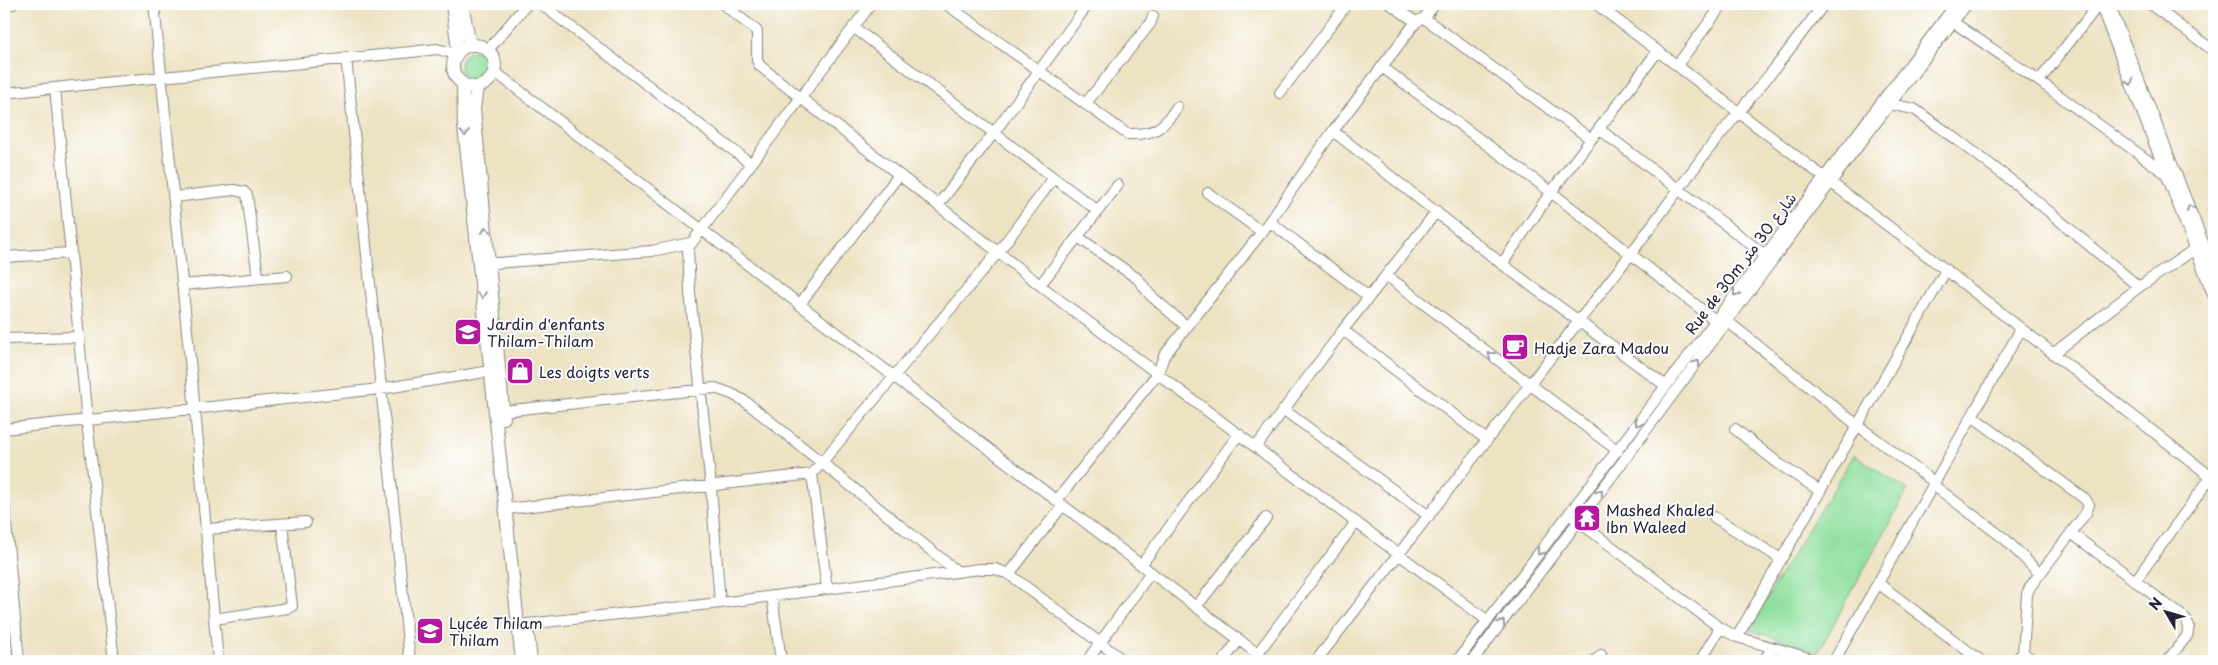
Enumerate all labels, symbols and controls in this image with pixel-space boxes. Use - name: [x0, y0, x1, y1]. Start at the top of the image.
- one-way arrow: [2124, 77, 2134, 86]
- one-way arrow: [459, 130, 470, 138]
- street label: Rue de 30m شارع 30 متر: [1679, 187, 1801, 339]
- one-way arrow: [2186, 204, 2196, 213]
- one-way arrow: [481, 226, 492, 234]
- one-way arrow: [1733, 287, 1742, 297]
- one-way arrow: [476, 291, 487, 299]
- place label: Jardin d'enfants Thilam-Thilam: [487, 312, 605, 352]
- school or university icon: Jardin d'enfants Thilam-Thilam: [453, 317, 483, 347]
- cafe icon: Hadje Zara Madou: [1500, 332, 1530, 362]
- place label: Hadje Zara Madou: [1534, 336, 1669, 359]
- one-way arrow: [1488, 353, 1497, 361]
- shop icon: Les doigts verts: [505, 356, 535, 386]
- one-way arrow: [1690, 359, 1700, 368]
- place label: Les doigts verts: [539, 360, 649, 383]
- one-way arrow: [1636, 417, 1644, 426]
- one-way arrow: [1595, 490, 1603, 499]
- place label: Mashed Khaled Ibn Waleed: [1606, 498, 1715, 538]
- temple icon: Mashed Khaled Ibn Waleed: [1572, 503, 1602, 533]
- one-way arrow: [1537, 546, 1546, 556]
- north arrow: [2140, 588, 2190, 638]
- text: N: [2144, 593, 2167, 615]
- place label: Lycée Thilam Thilam: [449, 611, 543, 651]
- school or university icon: Lycée Thilam Thilam: [415, 616, 445, 646]
- one-way arrow: [1496, 620, 1504, 629]

